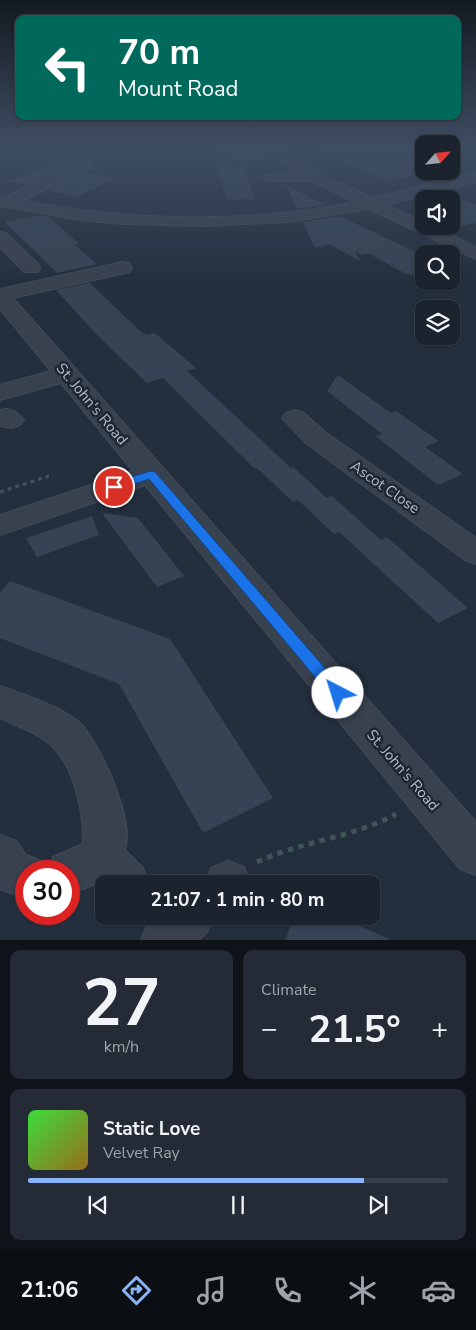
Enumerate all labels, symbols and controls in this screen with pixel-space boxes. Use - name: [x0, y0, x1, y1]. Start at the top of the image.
- text: 70 m: [118, 29, 200, 76]
- icon: left: [35, 35, 100, 100]
- text: Mount Road: [118, 74, 238, 104]
- north arrow: [415, 135, 460, 180]
- map controls: [415, 135, 460, 345]
- button: sound: [415, 190, 460, 235]
- button: search: [415, 245, 460, 290]
- button: layers: [415, 300, 460, 345]
- street label: St. John's Road: [52, 359, 132, 449]
- street label: Ascot Close: [346, 456, 424, 518]
- pin: [93, 466, 135, 508]
- icon: arrive: [100, 473, 128, 501]
- position arrow: [311, 666, 363, 718]
- street label: St. John's Road: [362, 725, 444, 815]
- speed limit sign: 30: [15, 860, 80, 925]
- text: 21:07 · 1 min · 80 m: [150, 887, 325, 913]
- text: 27: [82, 959, 161, 1048]
- text: Climate: [261, 979, 316, 1001]
- text: 21.5°: [308, 1004, 401, 1055]
- text: −: [261, 1010, 278, 1048]
- text: +: [431, 1010, 448, 1048]
- text: km/h: [104, 1036, 139, 1058]
- text: Static Love: [103, 1116, 200, 1142]
- text: Velvet Ray: [103, 1142, 180, 1164]
- icon: previous: [84, 1191, 112, 1219]
- icon: pause: [224, 1191, 252, 1219]
- icon: next: [364, 1191, 392, 1219]
- icon: directions: [119, 1273, 154, 1308]
- icon: music: [194, 1273, 229, 1308]
- icon: phone: [270, 1273, 305, 1308]
- icon: climate: [345, 1273, 380, 1308]
- icon: car: [421, 1273, 456, 1308]
- text: 21:06: [20, 1275, 78, 1305]

